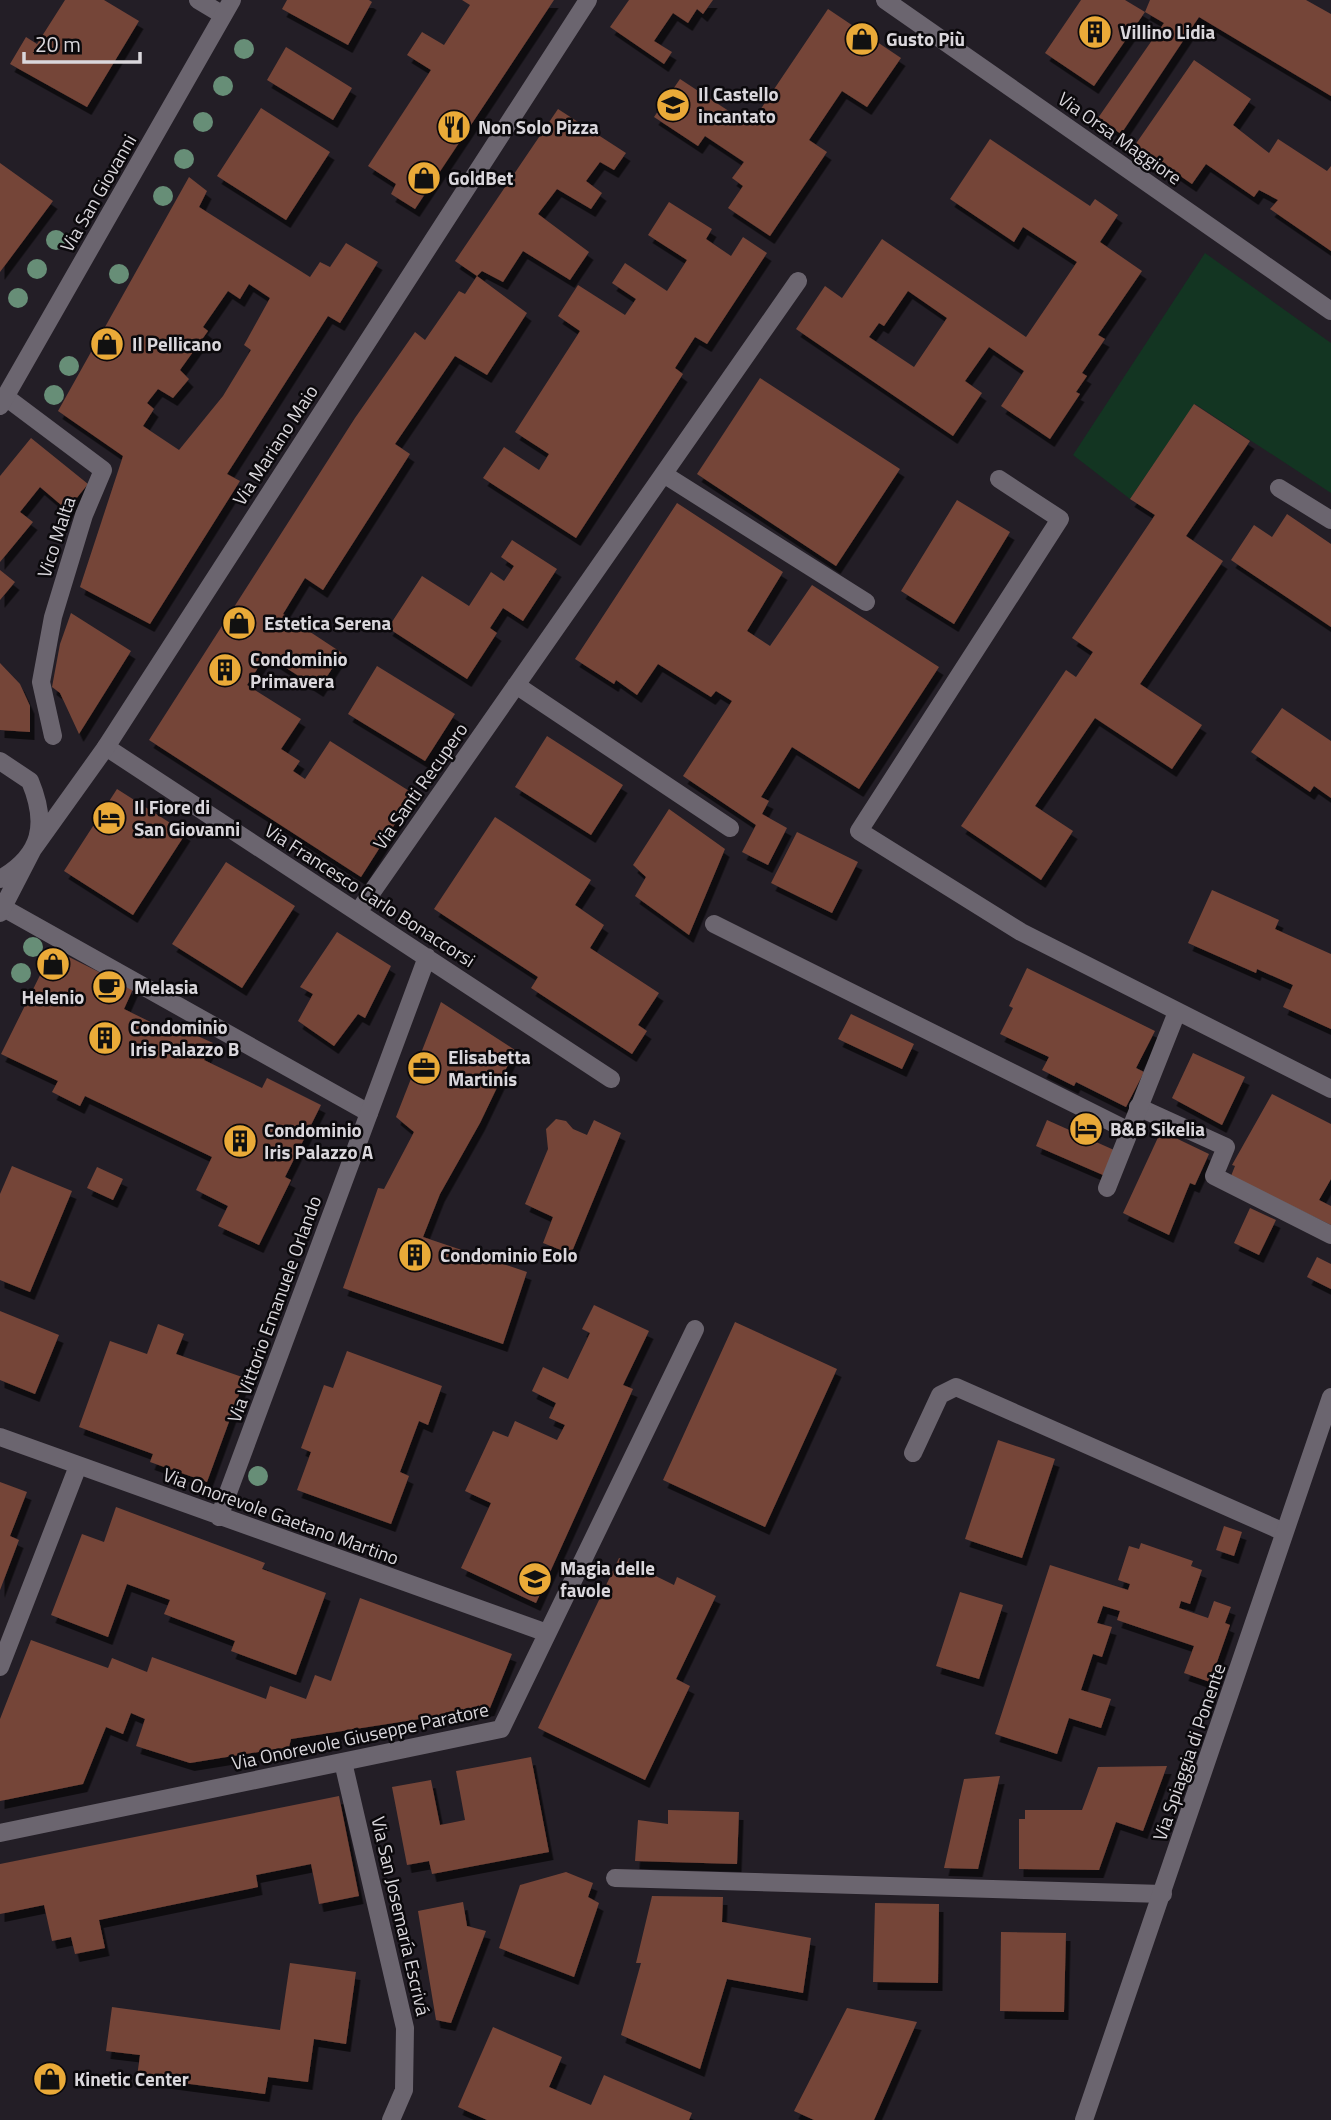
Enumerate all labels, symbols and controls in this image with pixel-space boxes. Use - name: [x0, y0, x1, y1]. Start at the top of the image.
- building icon: Villino Lidia: [1076, 13, 1114, 51]
- place label: Villino Lidia: [1120, 17, 1216, 46]
- shop icon: Gusto Più: [843, 20, 881, 58]
- scale bar: [24, 21, 140, 65]
- place label: Gusto Più: [886, 24, 965, 53]
- text: 20 m: [35, 28, 81, 60]
- place label: Il Castello incantato: [698, 79, 779, 130]
- street label: Via Orsa Maggiore: [1052, 84, 1188, 191]
- school or university icon: Il Castello incantato: [654, 86, 692, 124]
- restaurant icon: Non Solo Pizza: [435, 108, 473, 146]
- place label: Non Solo Pizza: [478, 112, 599, 141]
- street label: Via San Giovanni: [52, 128, 143, 257]
- shop icon: GoldBet: [405, 159, 443, 197]
- place label: GoldBet: [448, 163, 514, 192]
- shop icon: Il Pellicano: [88, 325, 126, 363]
- place label: Il Pellicano: [132, 329, 222, 358]
- street label: Via Mariano Maio: [225, 379, 325, 511]
- street label: Vico Malta: [29, 492, 82, 581]
- shop icon: Estetica Serena: [220, 604, 258, 642]
- place label: Estetica Serena: [264, 608, 392, 637]
- place label: Condominio Primavera: [250, 644, 348, 695]
- building icon: Condominio Primavera: [206, 651, 244, 689]
- street label: Via Santi Recupero: [365, 716, 474, 855]
- place label: Il Fiore di San Giovanni: [134, 792, 240, 843]
- hotel icon: Il Fiore di San Giovanni: [90, 799, 128, 837]
- street label: Via Francesco Carlo Bonaccorsi: [259, 815, 481, 974]
- shop icon: Helenio: [34, 945, 72, 983]
- cafe icon: Melasia: [90, 968, 128, 1006]
- place label: Melasia: [134, 972, 199, 1001]
- place label: Helenio: [22, 982, 84, 1011]
- place label: Condominio Iris Palazzo B: [130, 1012, 239, 1063]
- building icon: Condominio Iris Palazzo B: [86, 1019, 124, 1057]
- place label: Elisabetta Martinis: [448, 1042, 531, 1093]
- office icon: Elisabetta Martinis: [405, 1049, 443, 1087]
- hotel icon: B&B Sikelia: [1067, 1110, 1105, 1148]
- place label: B&B Sikelia: [1110, 1114, 1205, 1143]
- place label: Condominio Iris Palazzo A: [264, 1115, 374, 1166]
- building icon: Condominio Iris Palazzo A: [221, 1122, 259, 1160]
- street label: Via Vittorio Emanuele Orlando: [219, 1191, 328, 1426]
- building icon: Condominio Eolo: [396, 1236, 434, 1274]
- place label: Condominio Eolo: [440, 1240, 578, 1269]
- street label: Via Onorevole Gaetano Martino: [159, 1459, 403, 1572]
- place label: Magia delle favole: [560, 1553, 655, 1604]
- school or university icon: Magia delle favole: [516, 1560, 554, 1598]
- street label: Via Spiaggia di Ponente: [1145, 1659, 1233, 1845]
- street label: Via Onorevole Giuseppe Paratore: [229, 1694, 491, 1777]
- street label: Via San Josemaría Escrivá: [364, 1813, 439, 2019]
- shop icon: Kinetic Center: [31, 2060, 69, 2098]
- place label: Kinetic Center: [74, 2064, 189, 2093]

